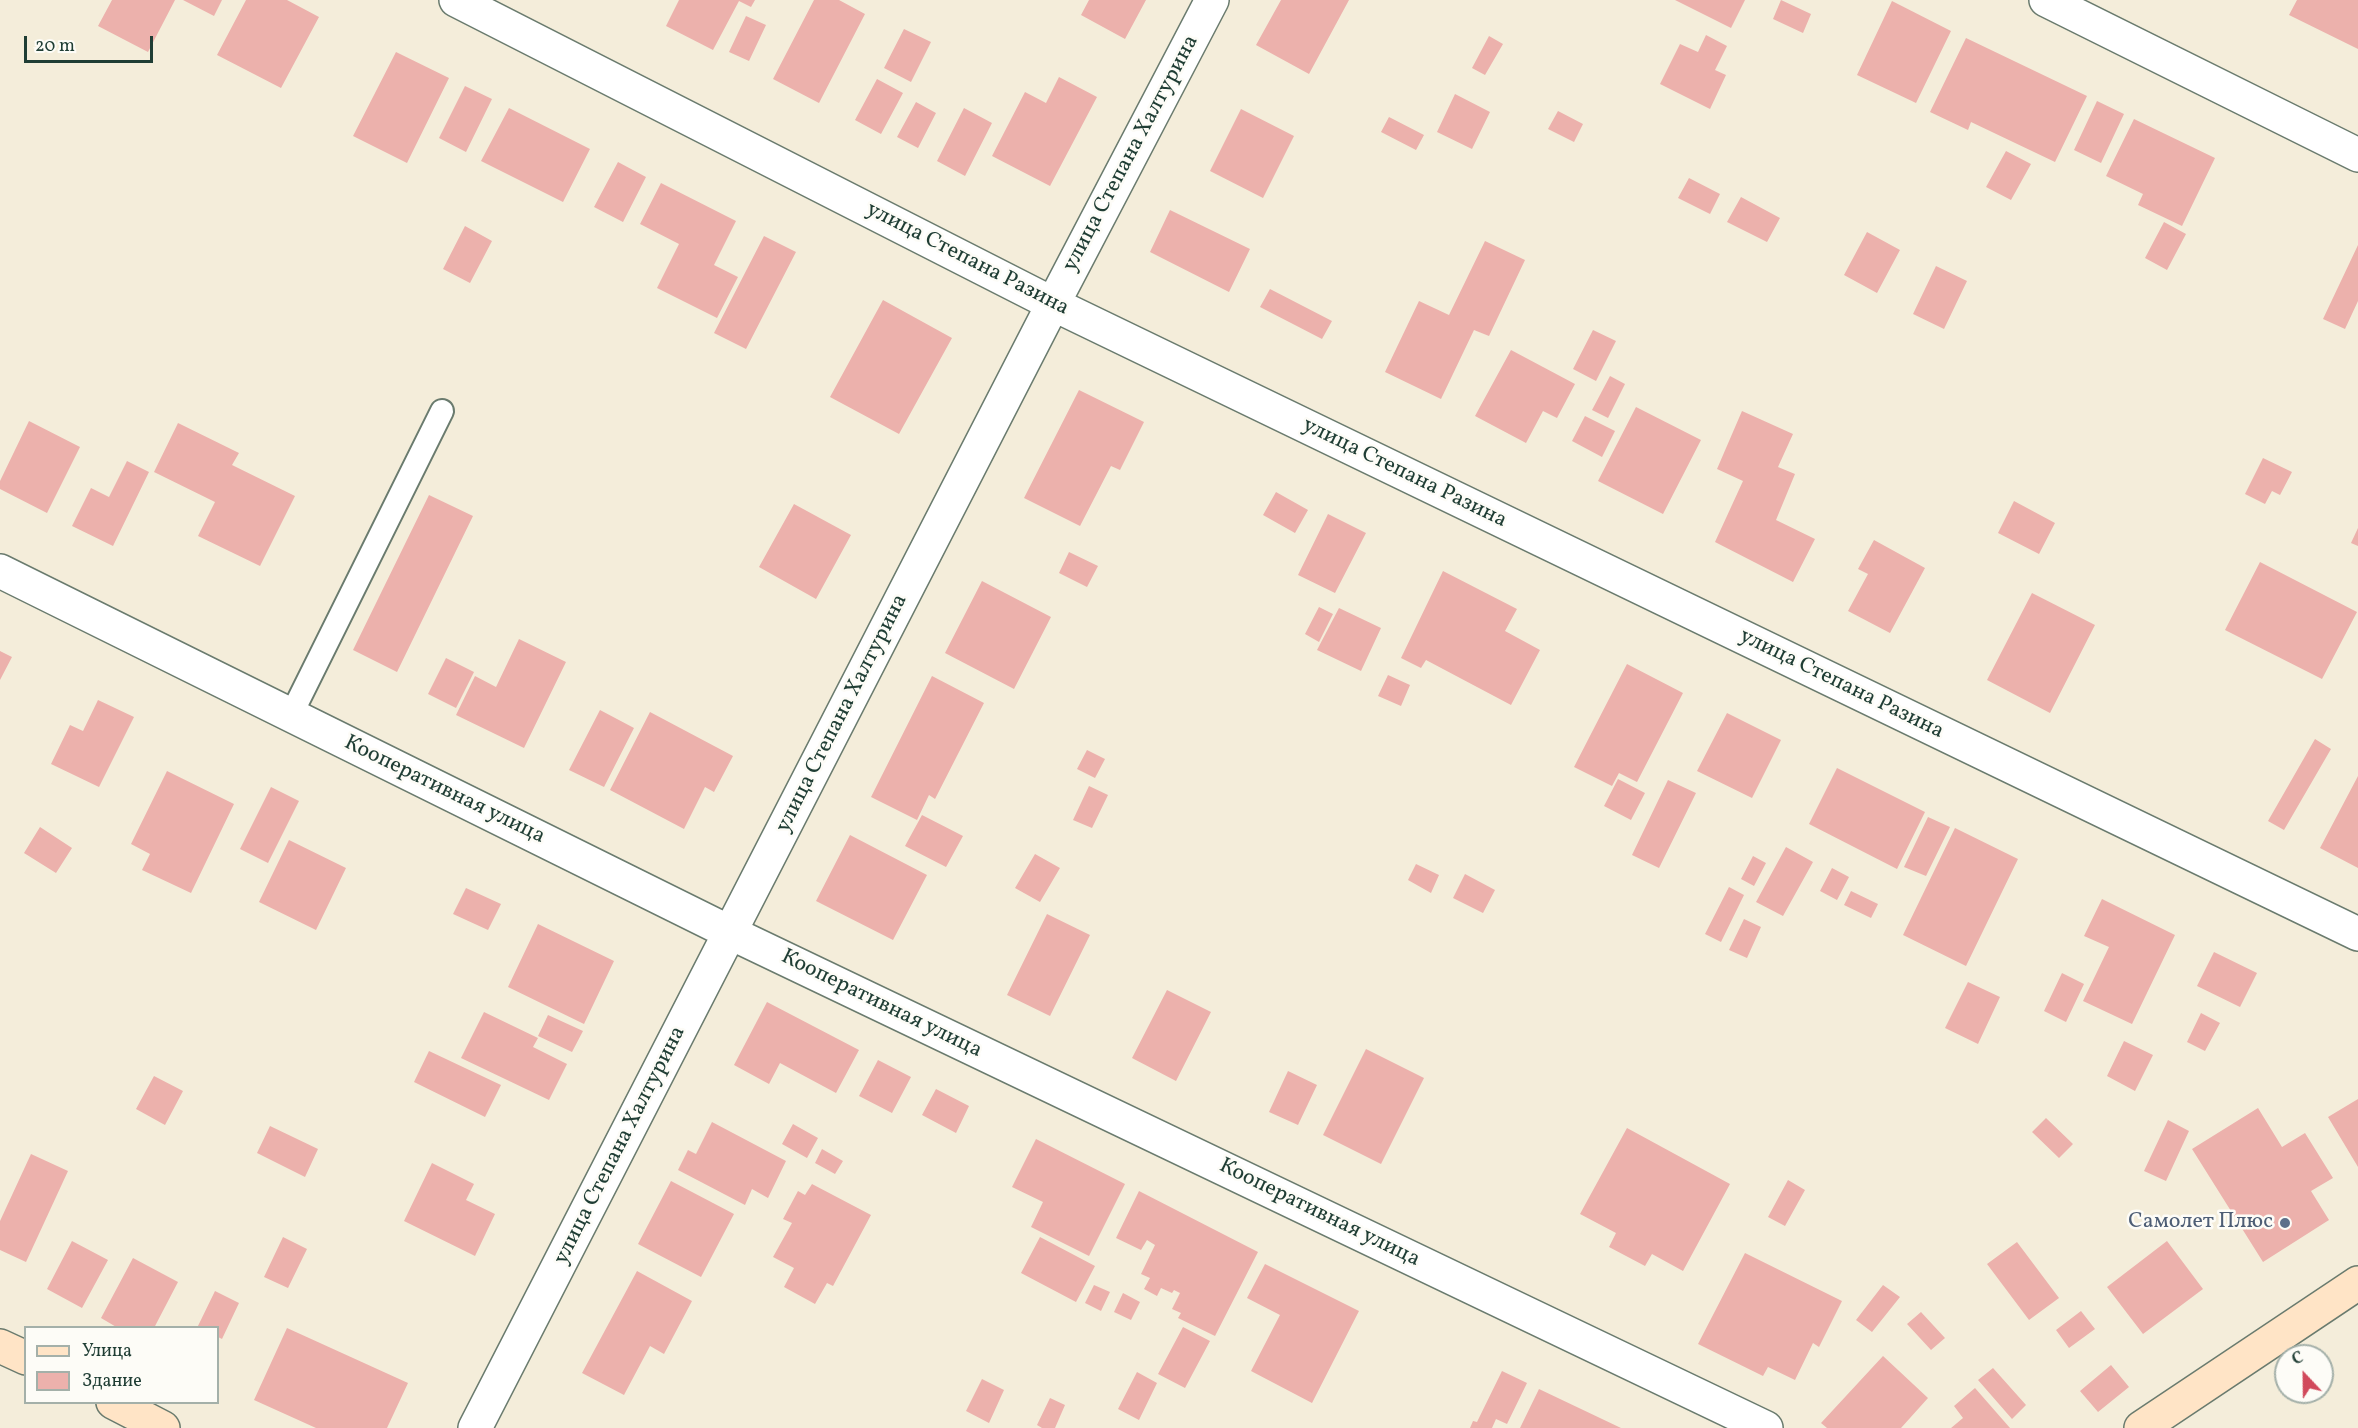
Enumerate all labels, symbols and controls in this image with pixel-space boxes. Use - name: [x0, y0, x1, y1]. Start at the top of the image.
- scale bar: [27, 24, 156, 62]
- street label: улица Степана Халтурина: [1058, 31, 1206, 277]
- text: 20 m: [35, 34, 75, 59]
- street label: улица Степана Разина: [861, 197, 1073, 323]
- street label: улица Степана Разина: [1297, 413, 1511, 535]
- street label: улица Степана Халтурина: [771, 590, 915, 838]
- street label: улица Степана Разина: [1734, 624, 1948, 746]
- street label: Кооперативная улица: [339, 731, 549, 851]
- street label: Кооперативная улица: [776, 945, 986, 1065]
- street label: улица Степана Халтурина: [549, 1022, 693, 1270]
- street label: Кооперативная улица: [1214, 1154, 1424, 1274]
- place label: Самолет Плюс: [2128, 1210, 2273, 1236]
- marker: Самолет Плюс: [2278, 1216, 2292, 1230]
- legend: [24, 1326, 219, 1404]
- text: Улица: [82, 1339, 132, 1364]
- north arrow: [2274, 1344, 2334, 1404]
- text: С: [2289, 1347, 2307, 1371]
- text: Здание: [82, 1369, 142, 1394]

